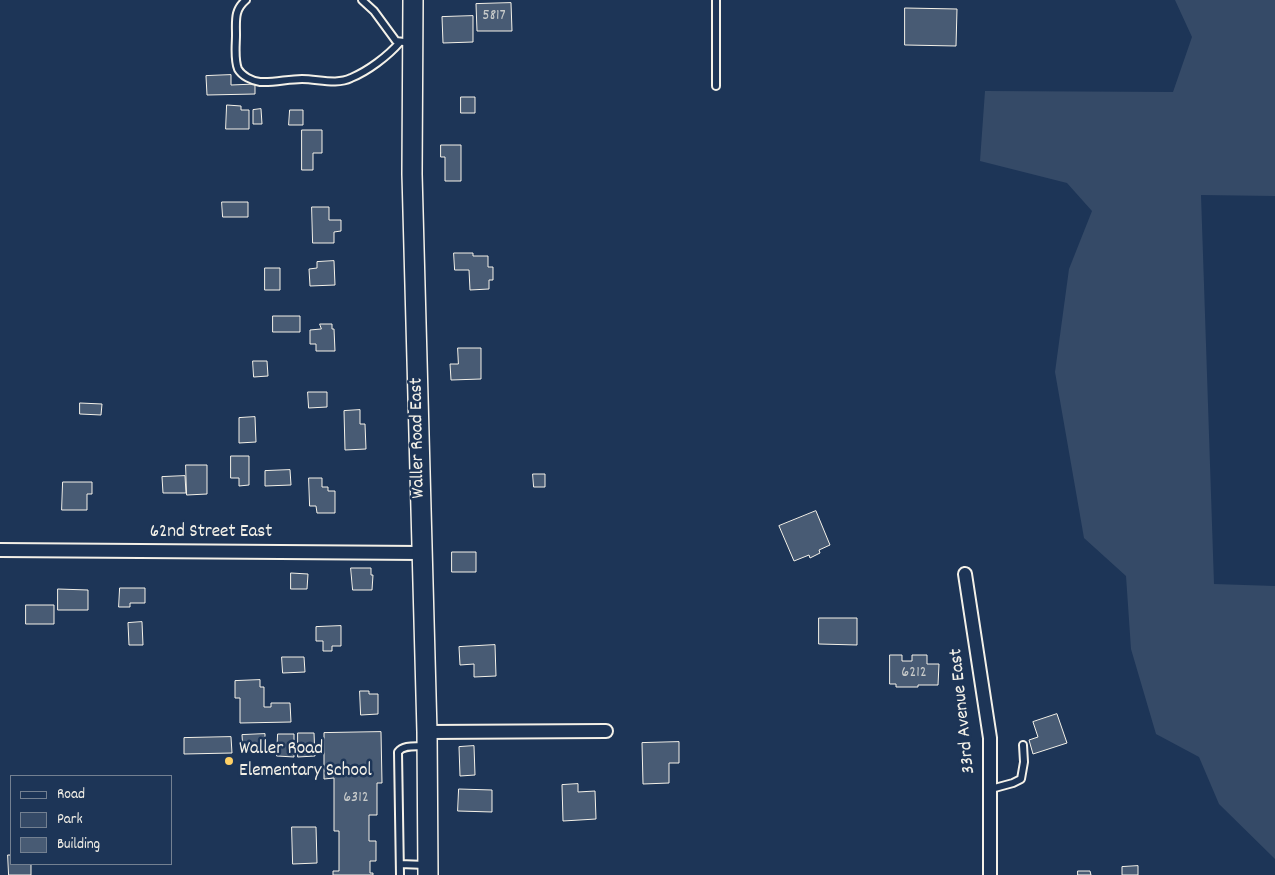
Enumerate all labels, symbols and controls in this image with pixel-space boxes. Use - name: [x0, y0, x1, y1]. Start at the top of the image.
- house number: 5817: [482, 7, 506, 27]
- street label: Waller Road East: [407, 377, 431, 499]
- street label: 62nd Street East: [150, 522, 272, 544]
- street label: 33rd Avenue East: [946, 647, 982, 775]
- house number: 6212: [901, 664, 927, 684]
- place label: Waller Road Elementary School: [239, 739, 372, 783]
- marker: Waller Road Elementary School: [223, 755, 235, 767]
- legend: [10, 775, 172, 865]
- text: Road: [57, 784, 85, 806]
- house number: 6312: [343, 789, 369, 809]
- text: Park: [57, 809, 83, 831]
- text: Building: [57, 834, 100, 856]

